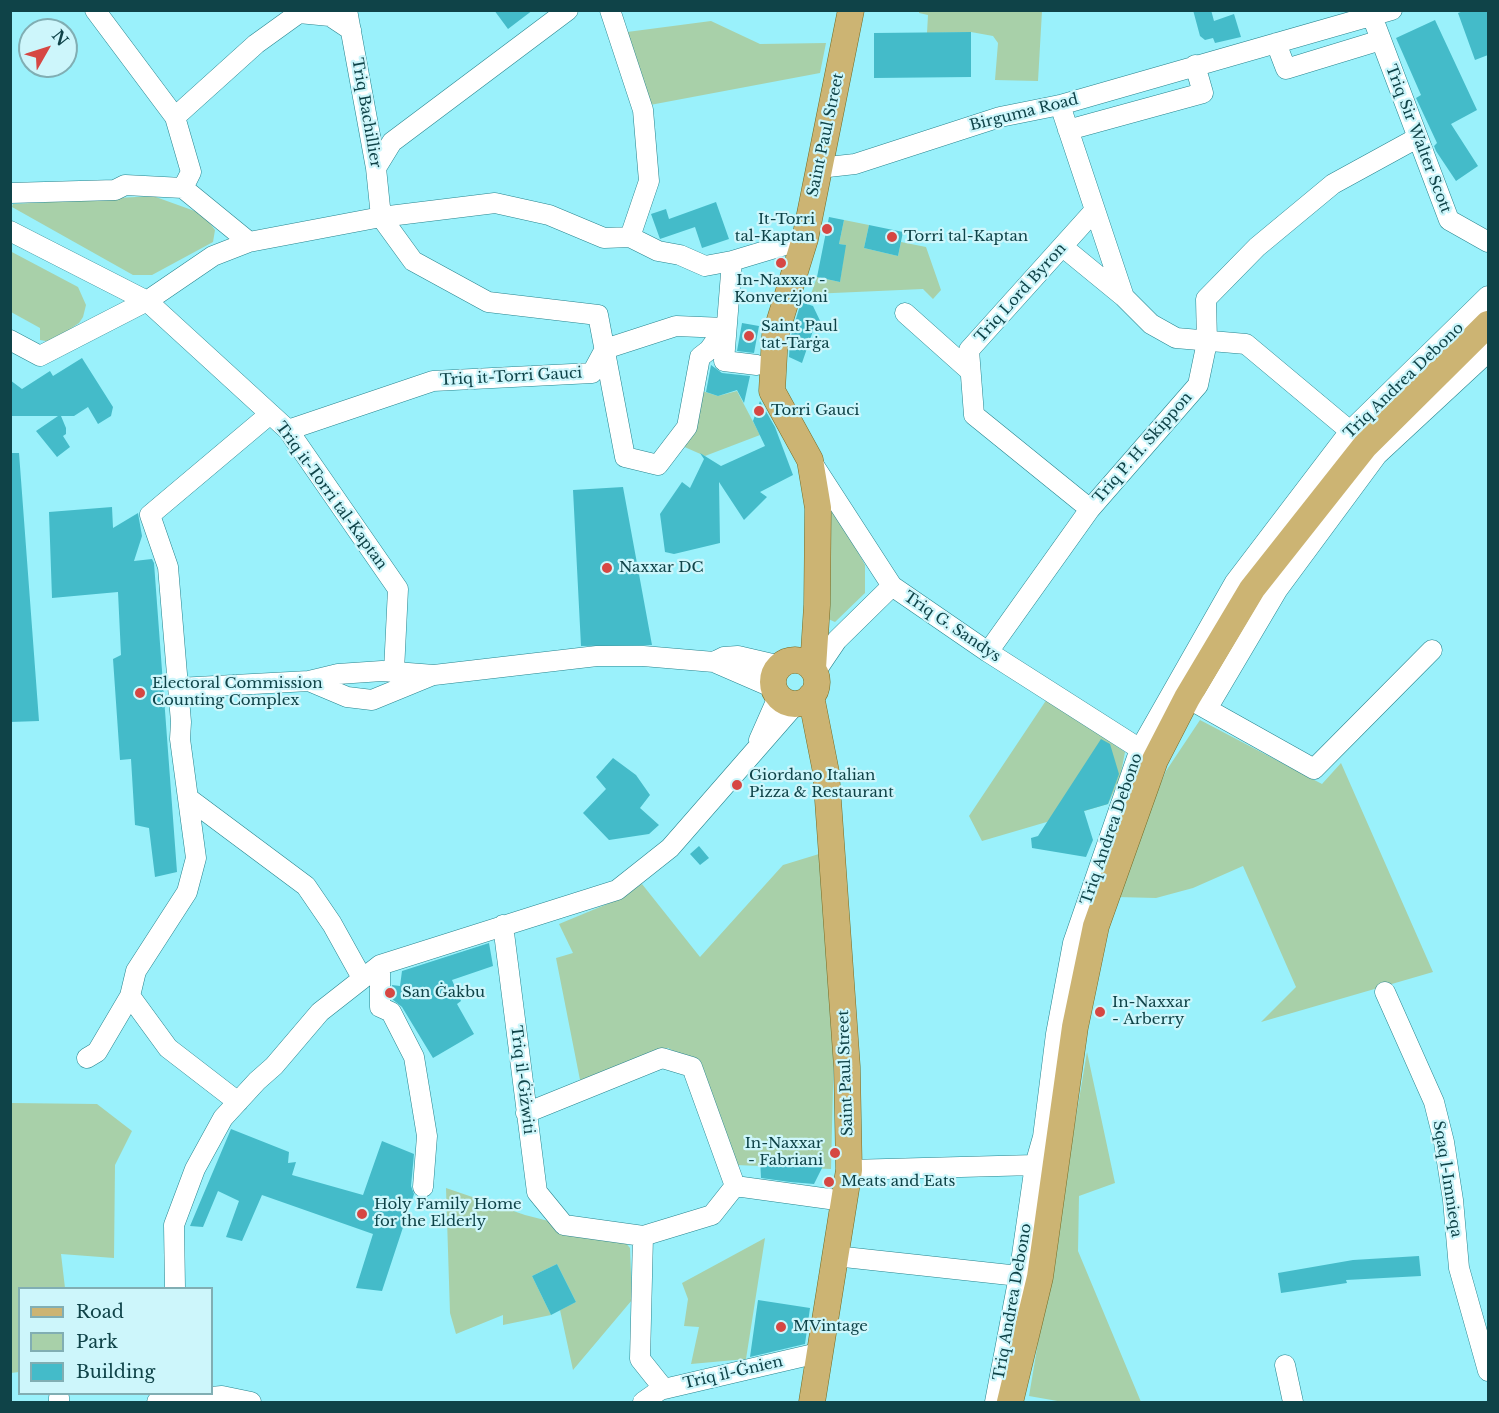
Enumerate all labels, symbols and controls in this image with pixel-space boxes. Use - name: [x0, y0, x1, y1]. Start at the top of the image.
- north arrow: [18, 18, 78, 78]
- text: N: [48, 26, 73, 50]
- street label: Triq Bachillier: [347, 57, 385, 169]
- street label: Triq Sir Walter Scott: [1381, 62, 1455, 216]
- street label: Saint Paul Street: [804, 71, 848, 199]
- street label: Birguma Road: [968, 91, 1080, 135]
- place label: It-Torri tal-Kaptan: [735, 211, 815, 246]
- marker: It-Torri tal-Kaptan: [820, 222, 834, 236]
- place label: Torri tal-Kaptan: [904, 228, 1028, 246]
- marker: Torri tal-Kaptan: [885, 230, 899, 244]
- street label: Triq Lord Byron: [972, 240, 1070, 346]
- marker: In-Naxxar - Konverżjoni: [774, 256, 788, 270]
- place label: In-Naxxar - Konverżjoni: [734, 272, 828, 307]
- place label: Saint Paul tat-Tarġa: [761, 318, 838, 353]
- street label: Triq Andrea Debono: [1340, 319, 1468, 443]
- marker: Saint Paul tat-Tarġa: [742, 329, 756, 343]
- street label: Triq it-Torri Gauci: [439, 364, 583, 390]
- street label: Triq P. H. Skippon: [1090, 389, 1196, 507]
- place label: Torri Gauci: [771, 402, 859, 420]
- marker: Torri Gauci: [752, 404, 766, 418]
- street label: Triq it-Torri tal-Kaptan: [271, 419, 391, 573]
- place label: Naxxar DC: [619, 559, 704, 577]
- marker: Naxxar DC: [600, 561, 614, 575]
- street label: Triq G. Sandys: [900, 588, 1004, 666]
- place label: Electoral Commission Counting Complex: [152, 675, 323, 710]
- marker: Electoral Commission Counting Complex: [133, 686, 147, 700]
- street label: Triq Andrea Debono: [1078, 751, 1146, 907]
- place label: Giordano Italian Pizza & Restaurant: [749, 767, 894, 802]
- marker: Giordano Italian Pizza & Restaurant: [730, 778, 744, 792]
- place label: San Ġakbu: [402, 984, 485, 1002]
- marker: San Ġakbu: [383, 986, 397, 1000]
- place label: In-Naxxar - Arberry: [1112, 994, 1190, 1029]
- marker: In-Naxxar - Arberry: [1093, 1005, 1107, 1019]
- street label: Saint Paul Street: [835, 1010, 857, 1136]
- street label: Triq il-Ġiżwiti: [506, 1025, 538, 1135]
- street label: Sqaq l-Imnieqa: [1429, 1119, 1465, 1239]
- place label: In-Naxxar - Fabriani: [745, 1135, 823, 1170]
- marker: In-Naxxar - Fabriani: [828, 1146, 842, 1160]
- place label: Meats and Eats: [841, 1173, 955, 1191]
- marker: Meats and Eats: [822, 1175, 836, 1189]
- place label: Holy Family Home for the Elderly: [374, 1196, 522, 1231]
- marker: Holy Family Home for the Elderly: [355, 1207, 369, 1221]
- street label: Triq Andrea Debono: [990, 1222, 1036, 1382]
- legend: [18, 1287, 213, 1395]
- text: Road: [76, 1301, 124, 1323]
- place label: MVintage: [793, 1318, 868, 1336]
- marker: MVintage: [774, 1320, 788, 1334]
- text: Park: [76, 1331, 118, 1353]
- street label: Triq il-Ġnien: [681, 1353, 785, 1393]
- text: Building: [76, 1361, 155, 1383]

